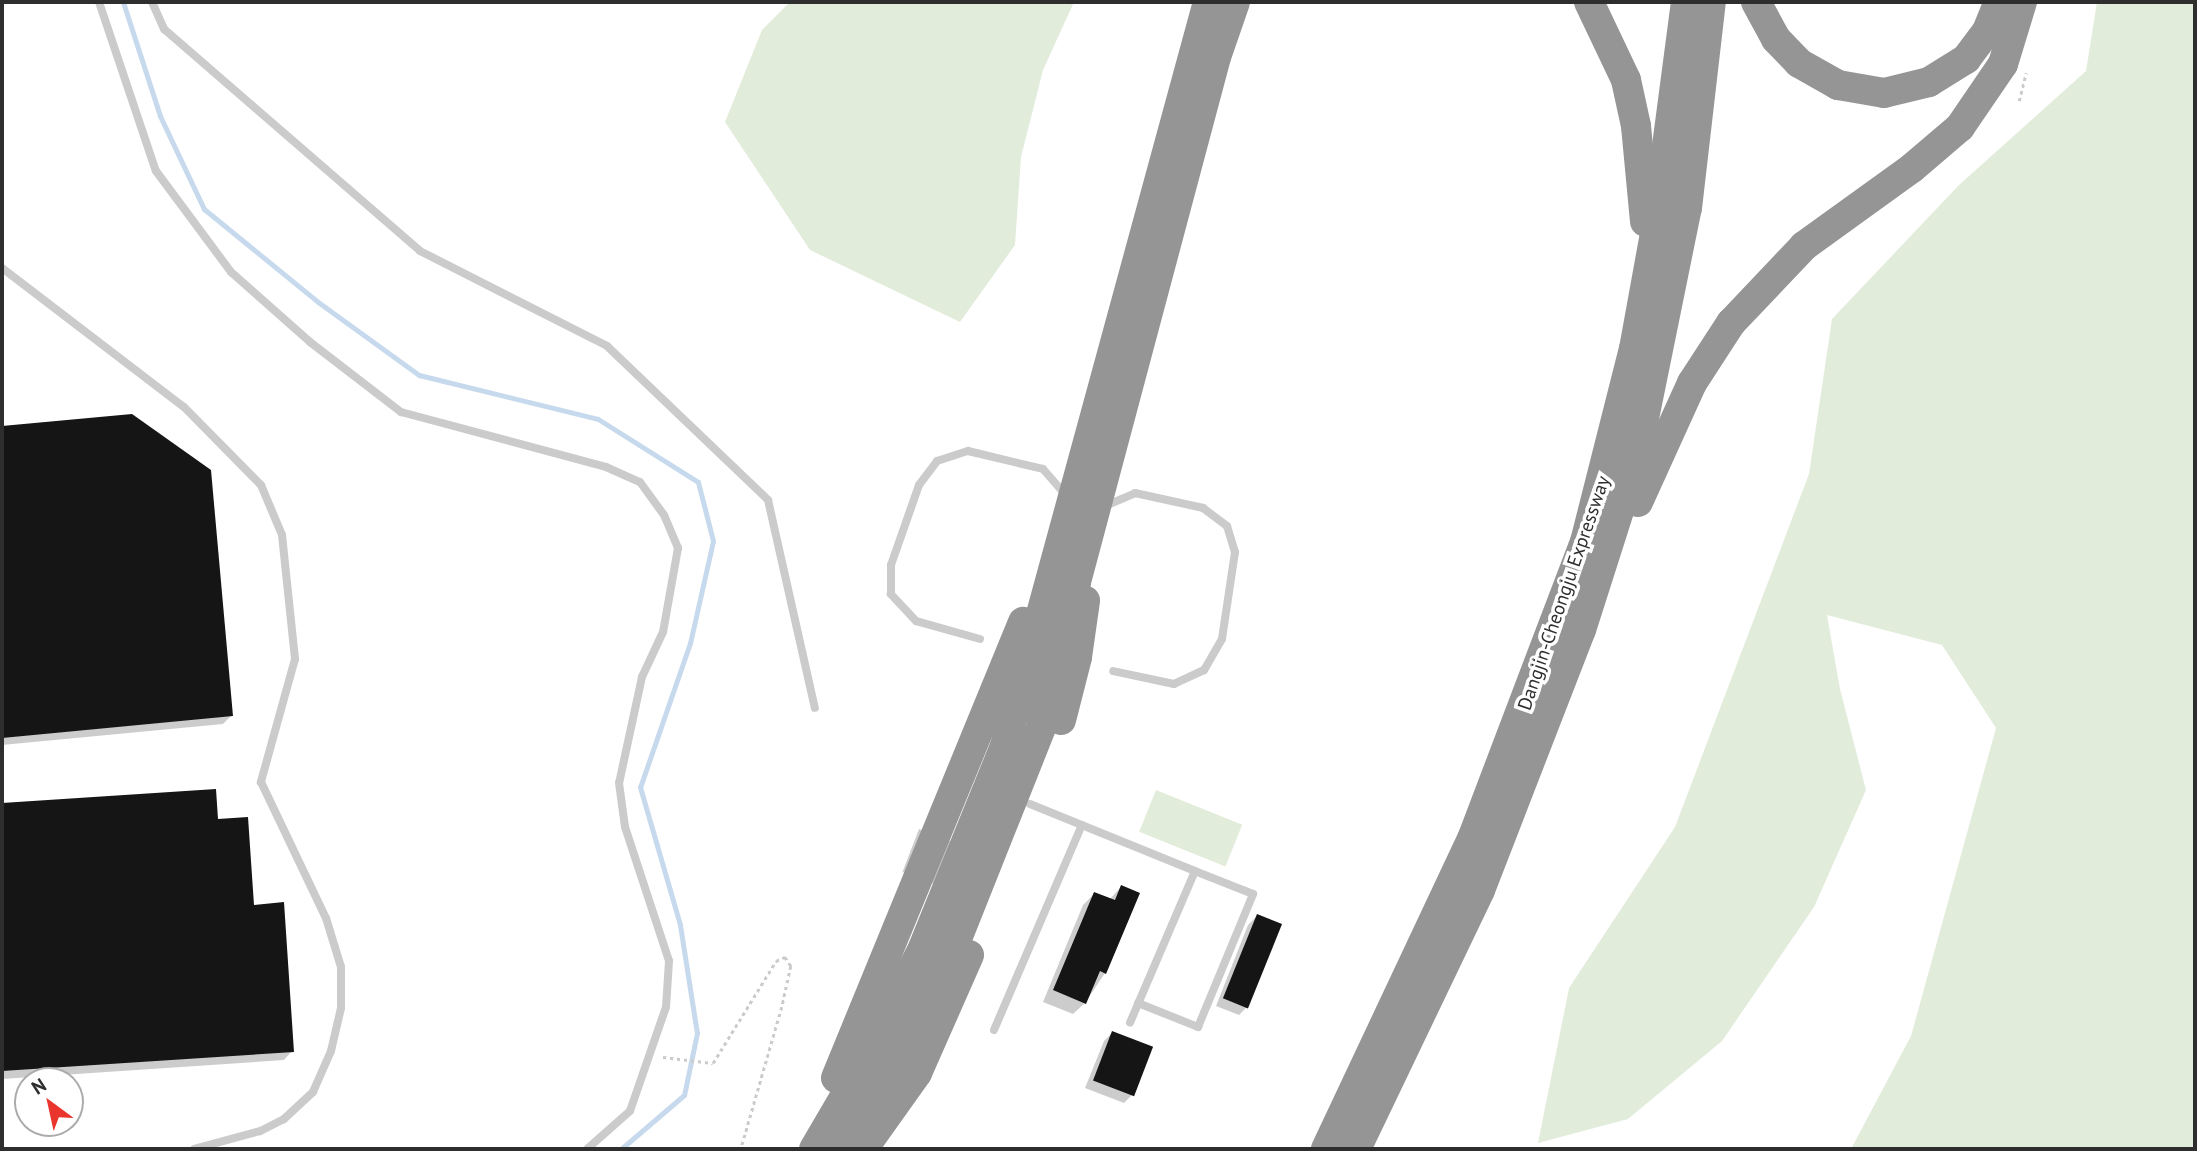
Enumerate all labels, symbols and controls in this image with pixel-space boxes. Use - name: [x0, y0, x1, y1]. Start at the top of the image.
- street label: Dangjin-Cheongju Expressway: [1513, 473, 1615, 713]
- north arrow: [14, 1067, 84, 1137]
- text: N: [27, 1073, 50, 1100]

